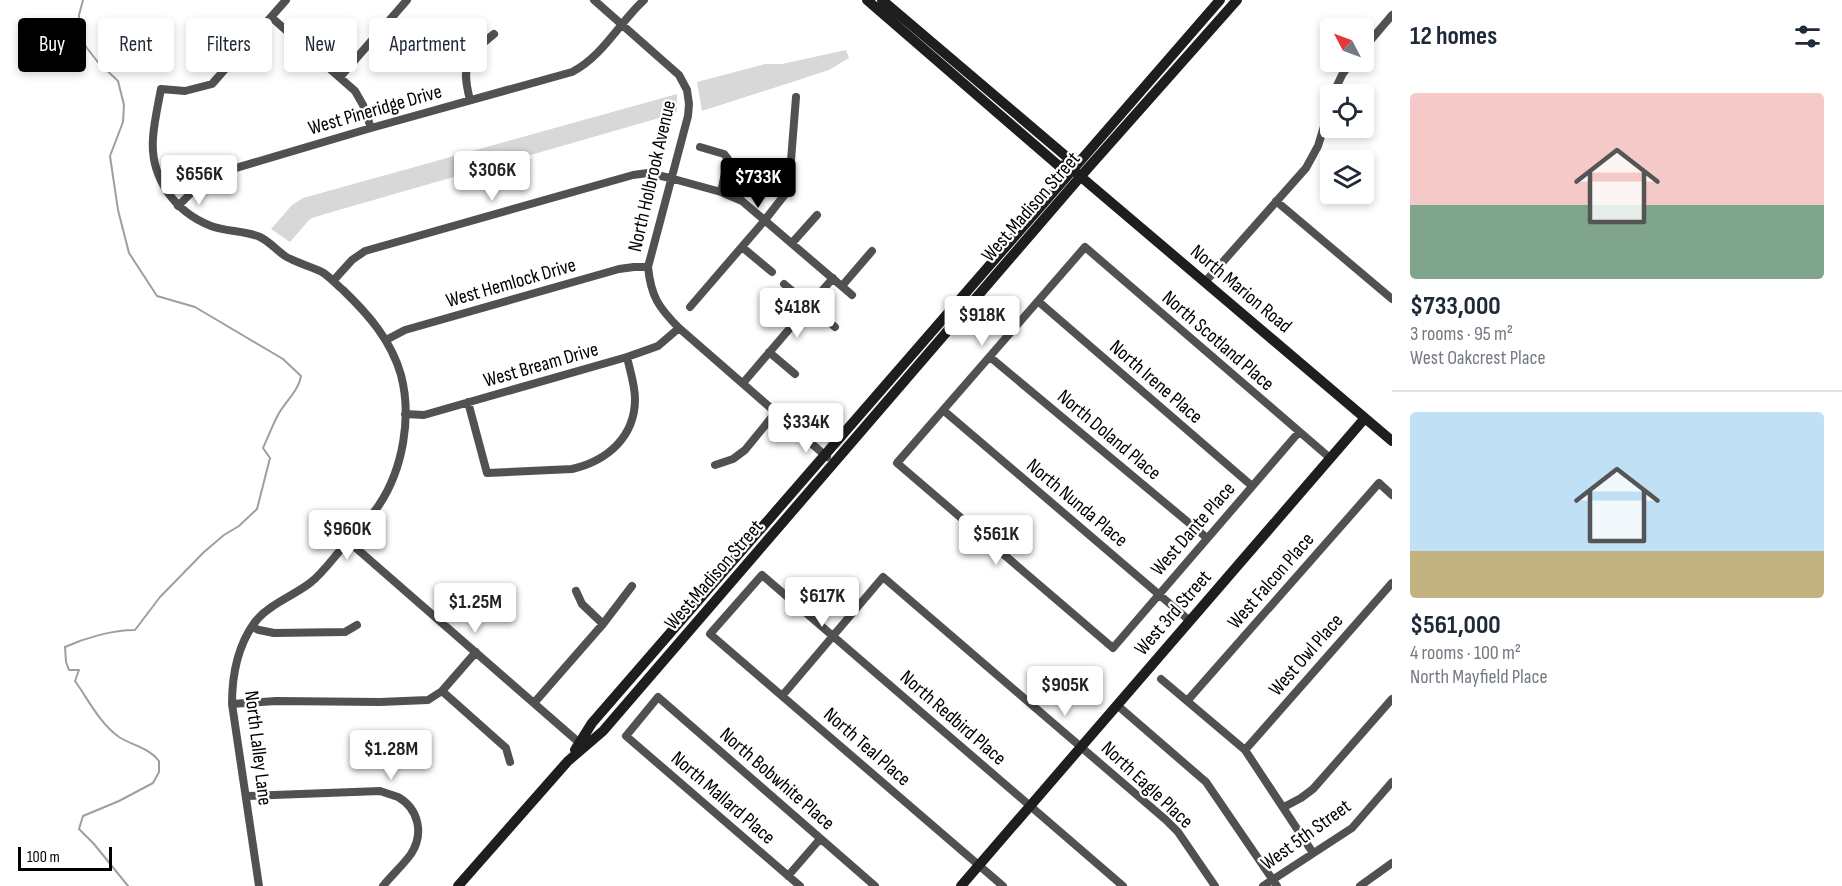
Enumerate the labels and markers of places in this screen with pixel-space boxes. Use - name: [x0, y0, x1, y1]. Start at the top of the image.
- pin: $306K: [450, 151, 534, 202]
- pin: $656K: [157, 155, 241, 206]
- pin: $733K: [716, 158, 800, 209]
- pin: $418K: [755, 288, 839, 339]
- pin: $918K: [940, 296, 1024, 347]
- pin: $334K: [764, 403, 848, 454]
- pin: $960K: [305, 510, 389, 561]
- pin: $561K: [954, 515, 1038, 566]
- pin: $617K: [780, 577, 864, 628]
- pin: $1.25M: [426, 583, 524, 634]
- pin: $905K: [1023, 666, 1107, 717]
- pin: $1.28M: [342, 730, 440, 781]

